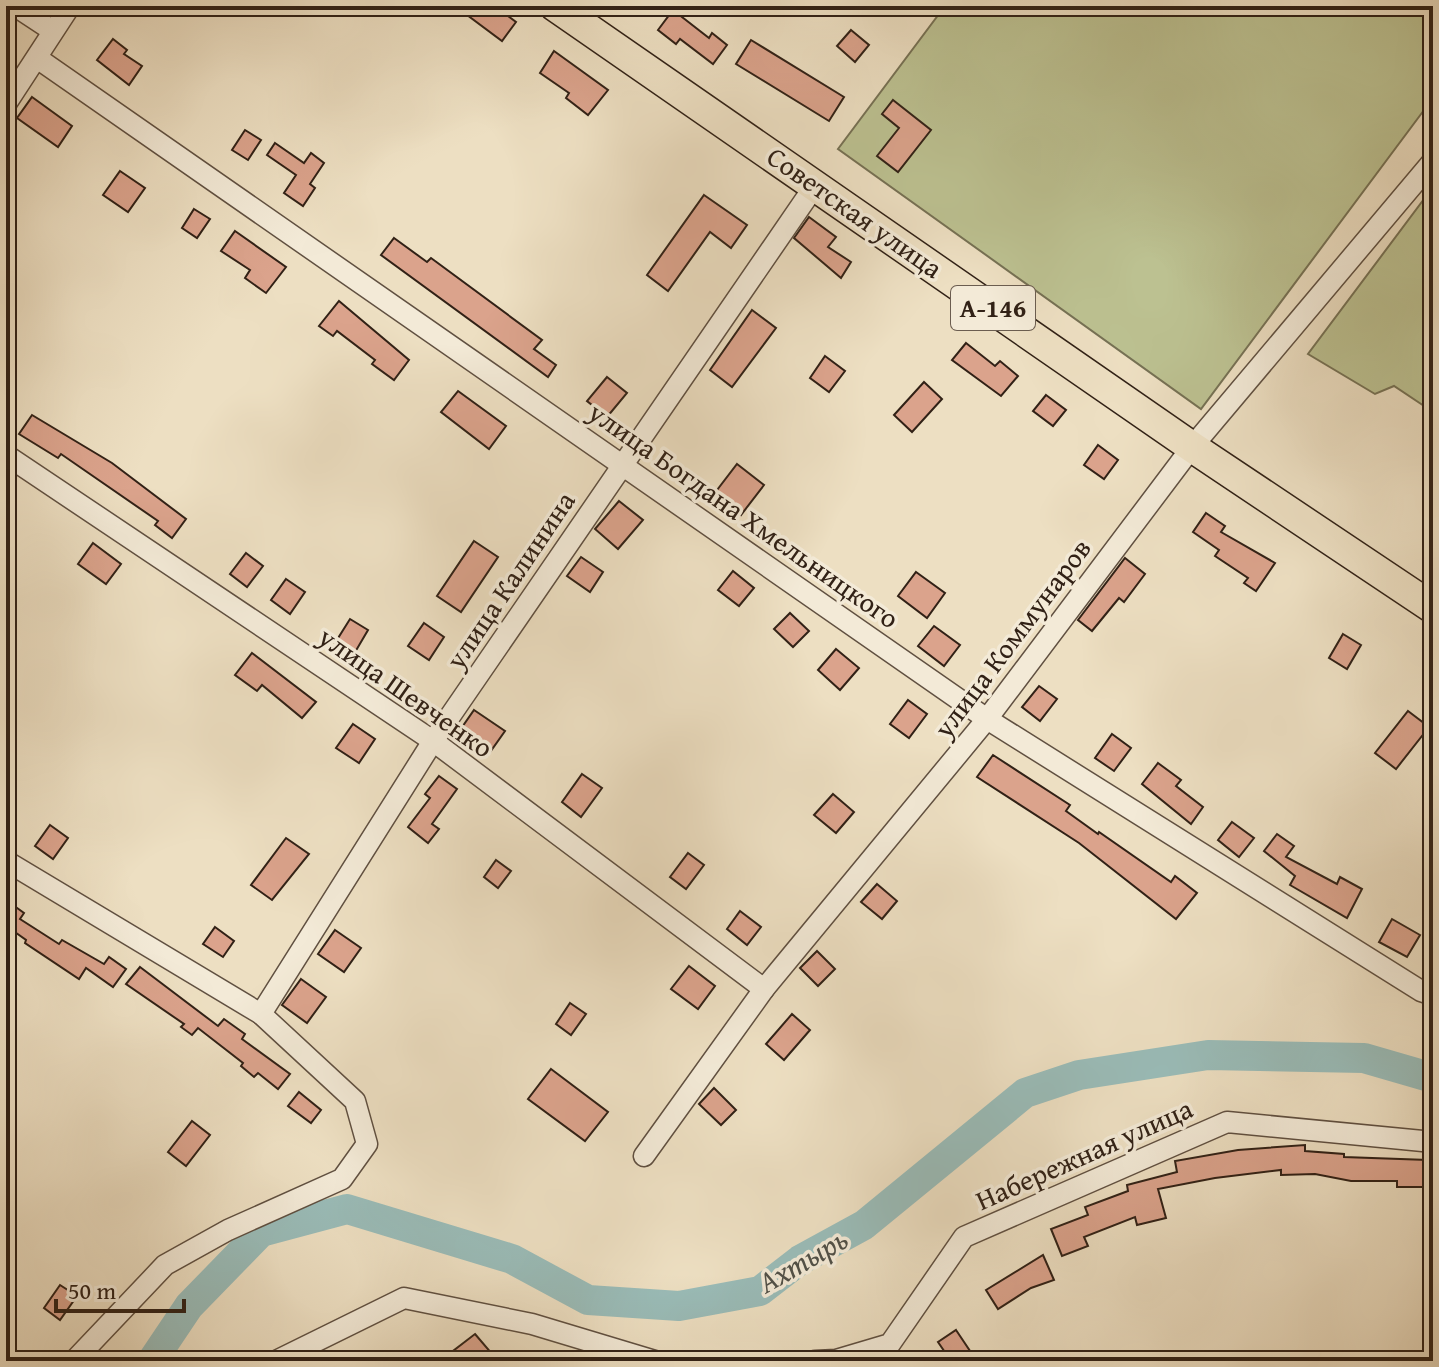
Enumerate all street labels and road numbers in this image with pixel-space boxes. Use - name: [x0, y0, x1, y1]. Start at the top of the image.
- street label: Советская улица: [759, 136, 952, 288]
- road number: А-146: [951, 286, 1035, 330]
- street label: улица Богдана Хмельницкого: [580, 391, 908, 638]
- street label: улица Калинина: [434, 482, 585, 678]
- street label: улица Коммунаров: [922, 529, 1100, 747]
- street label: улица Шевченко: [310, 615, 502, 767]
- street label: Набережная улица: [969, 1087, 1199, 1220]

